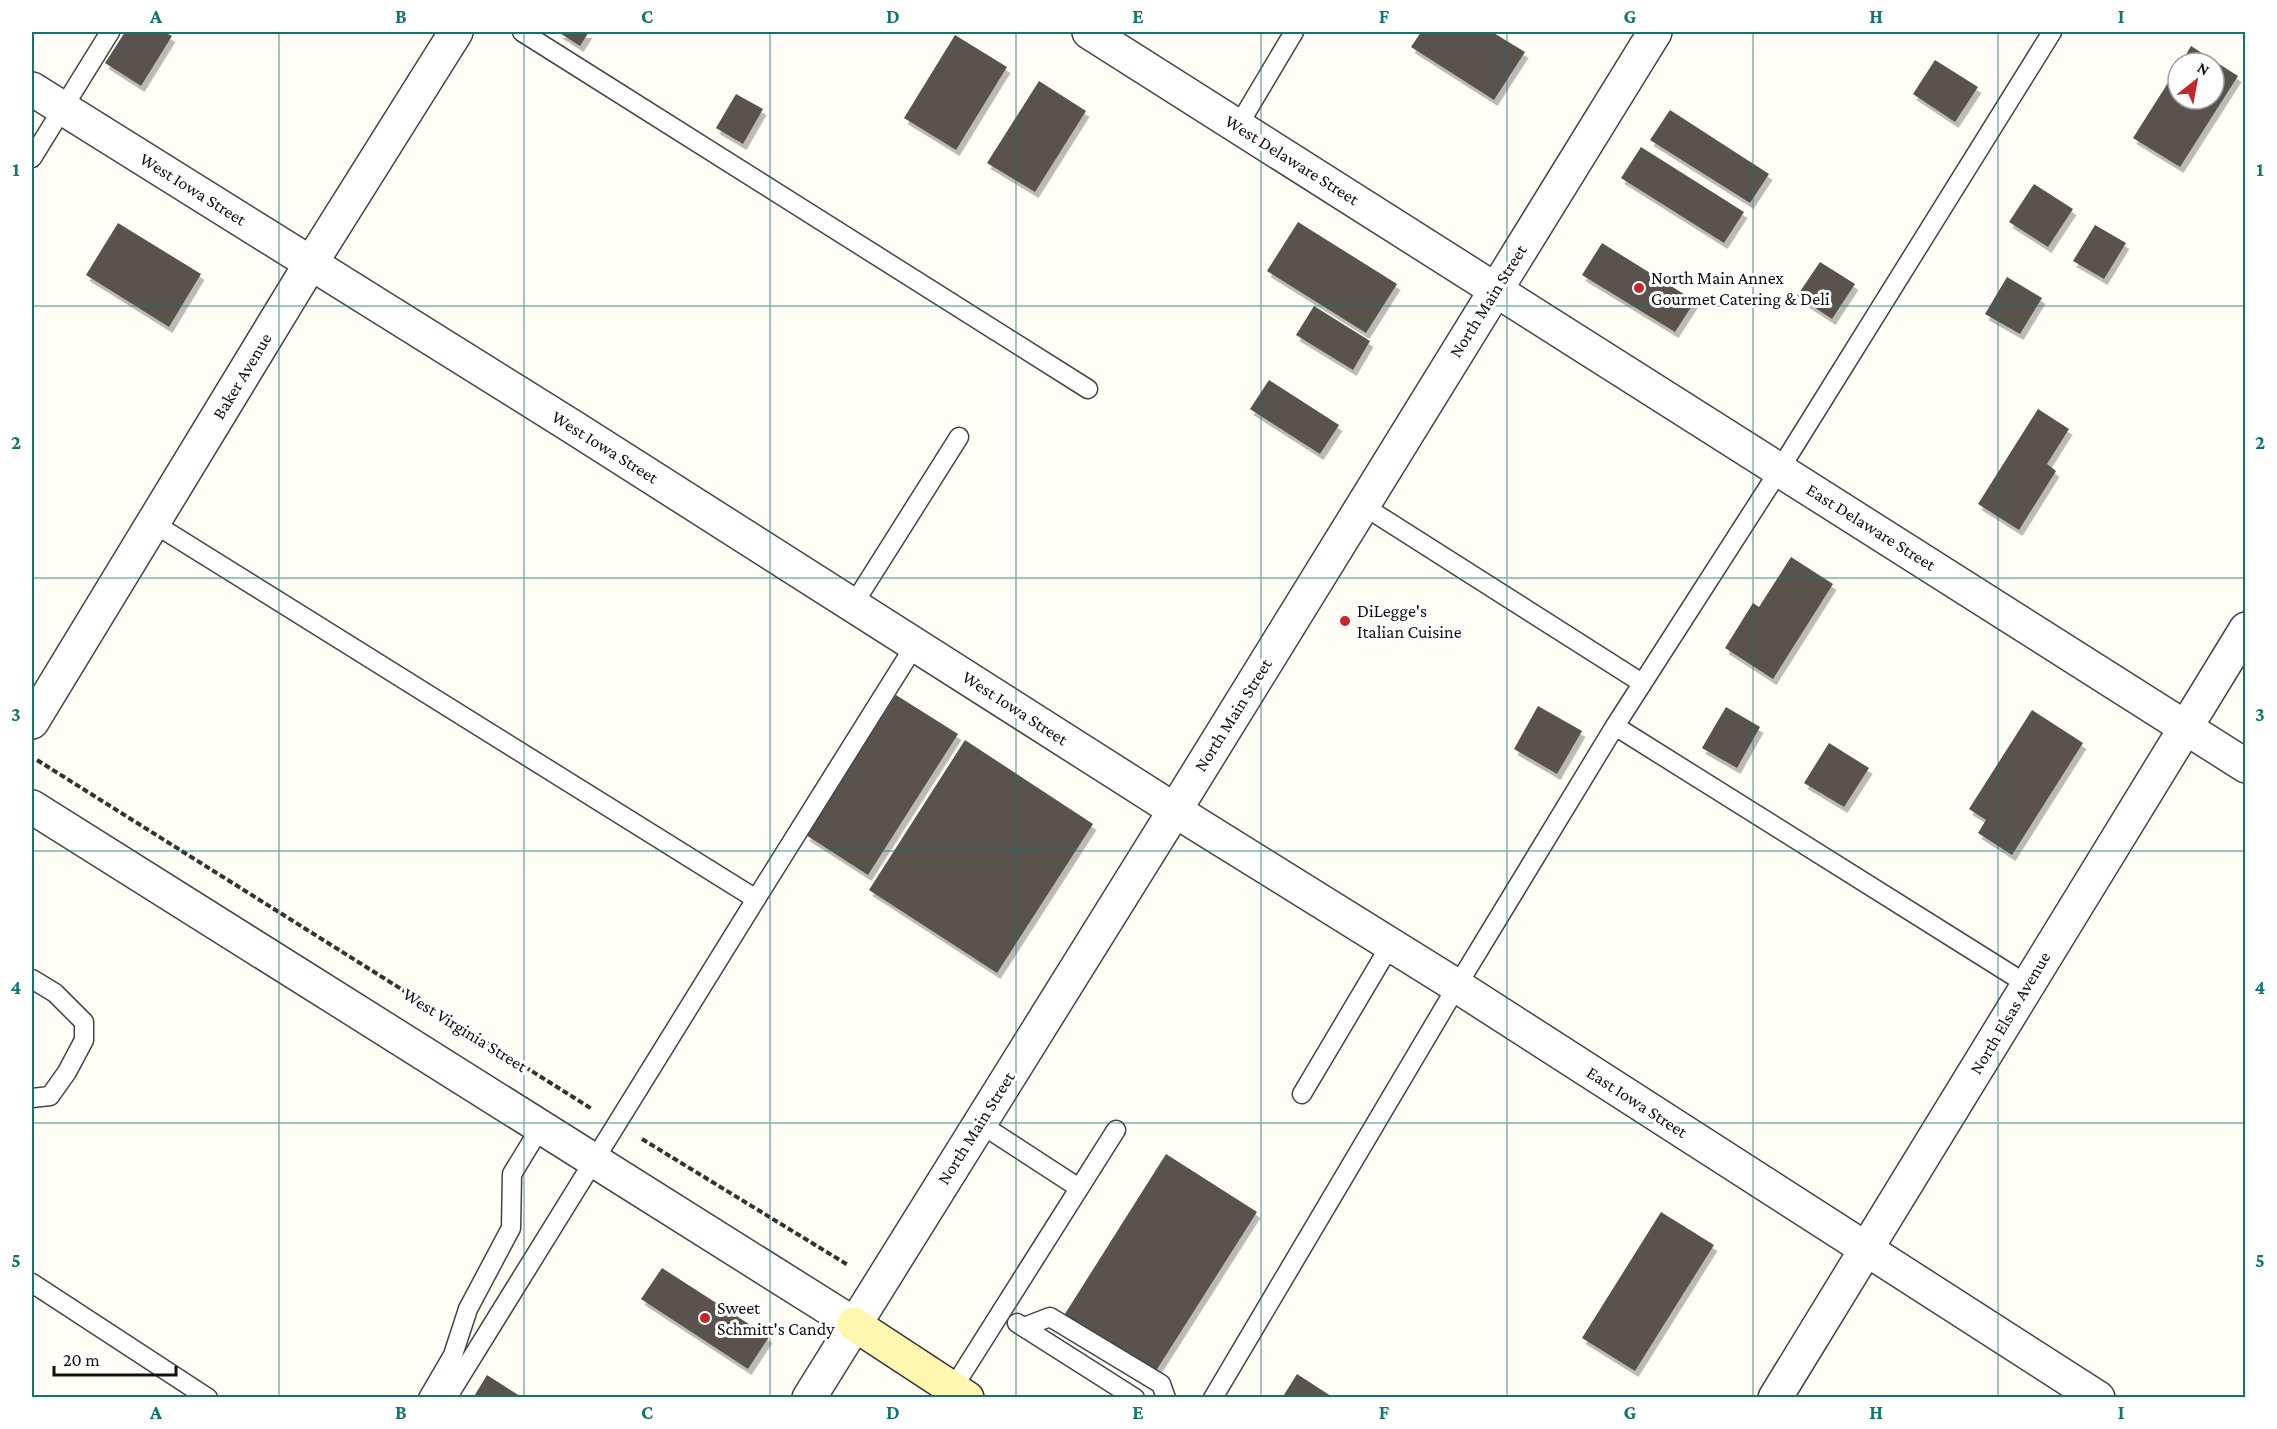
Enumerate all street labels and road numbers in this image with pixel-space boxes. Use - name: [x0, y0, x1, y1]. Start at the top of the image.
- street label: West Delaware Street: [1221, 111, 1363, 210]
- street label: West Iowa Street: [136, 148, 251, 230]
- street label: North Main Street: [1445, 240, 1531, 361]
- street label: Baker Avenue: [208, 329, 276, 423]
- street label: West Iowa Street: [548, 406, 663, 488]
- street label: East Delaware Street: [1803, 479, 1940, 575]
- street label: North Main Street: [1190, 654, 1276, 775]
- street label: West Iowa Street: [959, 667, 1072, 750]
- street label: North Elsas Avenue: [1966, 948, 2055, 1078]
- street label: West Virginia Street: [399, 984, 532, 1077]
- street label: East Iowa Street: [1583, 1062, 1692, 1142]
- street label: North Main Street: [933, 1067, 1019, 1188]

